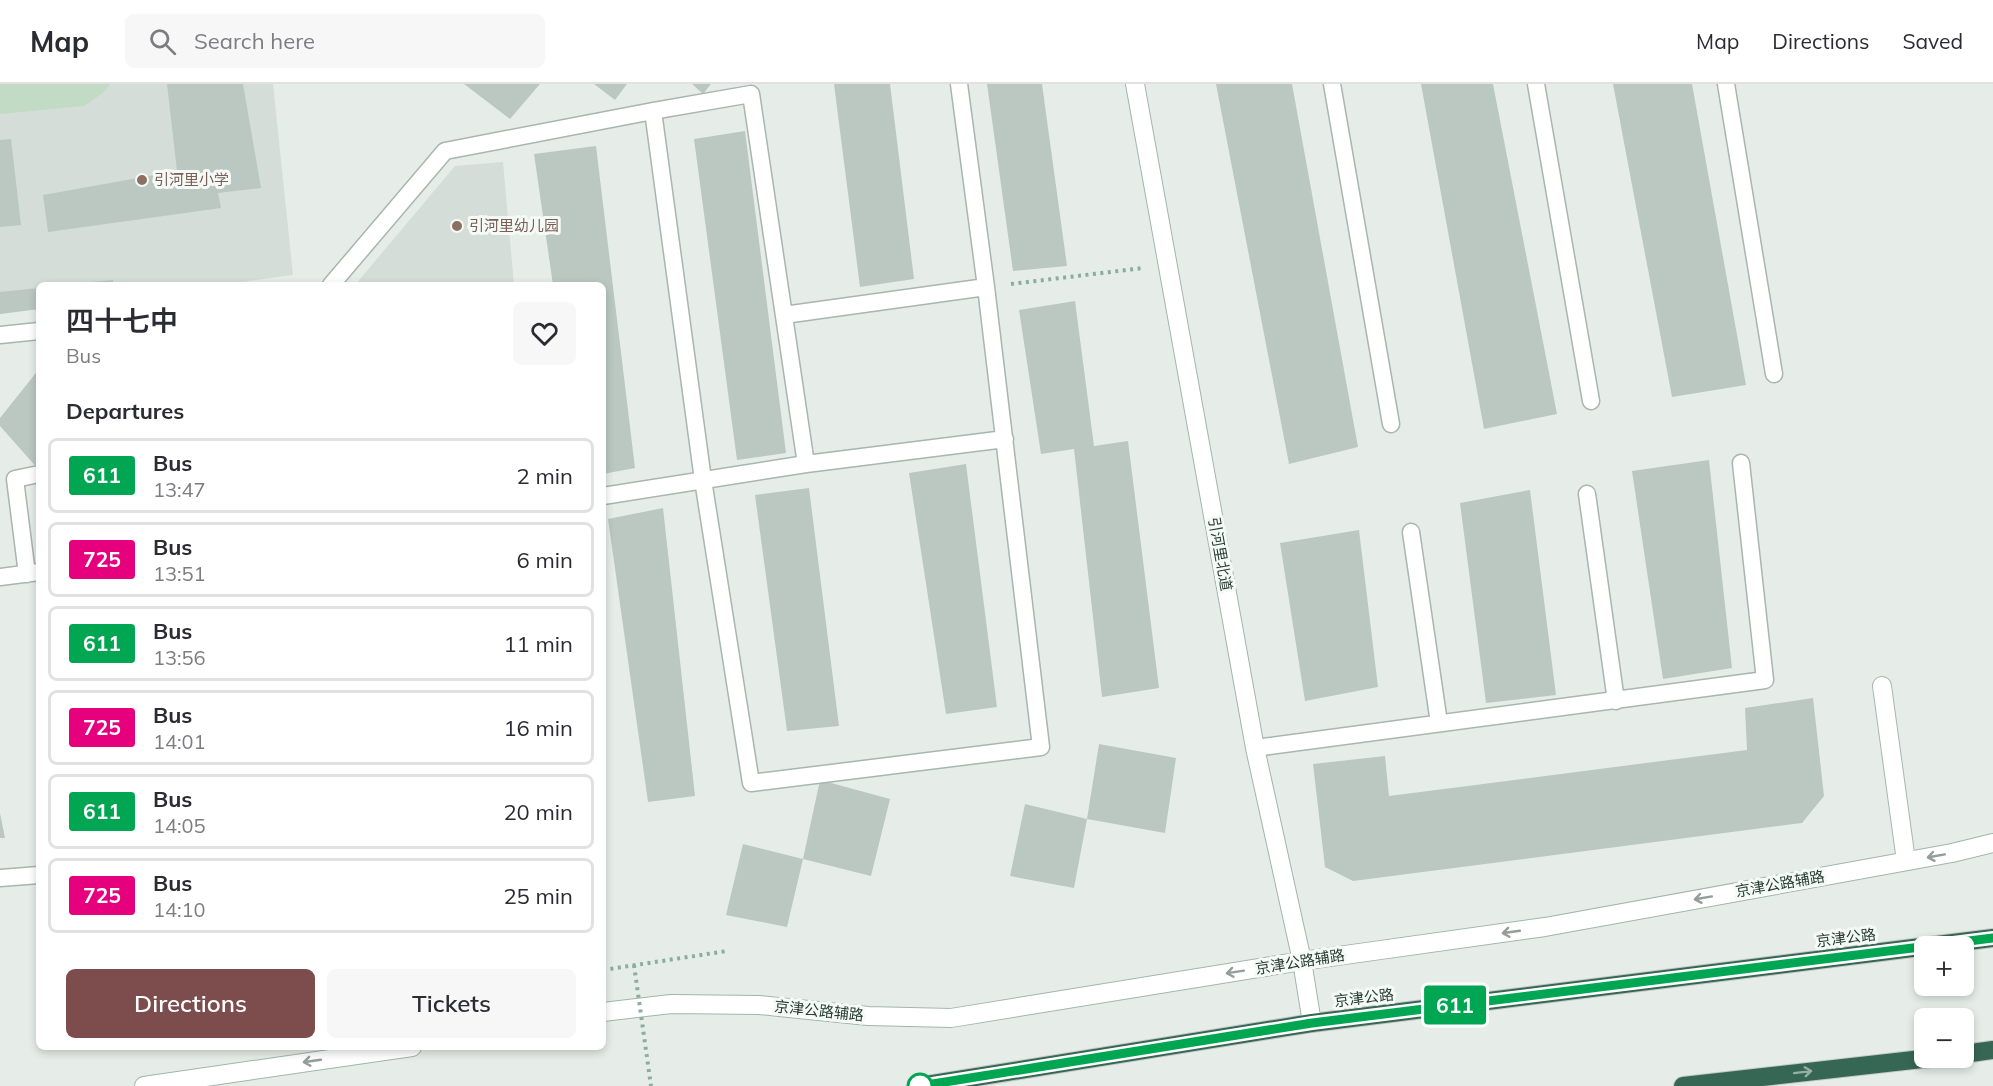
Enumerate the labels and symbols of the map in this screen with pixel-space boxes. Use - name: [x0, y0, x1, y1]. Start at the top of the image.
- place label: 引河里小学: [154, 170, 229, 189]
- marker: 引河里小学: [135, 173, 149, 187]
- place label: 引河里幼儿园: [469, 216, 559, 235]
- marker: 引河里幼儿园: [450, 219, 464, 233]
- street label: 引河里北道: [1205, 515, 1236, 593]
- one-way arrow: [1927, 851, 1946, 862]
- street label: 京津公路辅路: [1734, 866, 1826, 901]
- one-way arrow: [1693, 893, 1713, 904]
- street label: 京津公路: [1815, 924, 1877, 951]
- one-way arrow: [1501, 927, 1521, 938]
- street label: 京津公路辅路: [1254, 945, 1346, 978]
- one-way arrow: [1225, 967, 1245, 978]
- street label: 京津公路: [1333, 984, 1395, 1011]
- line badge: 611: [1420, 986, 1490, 1024]
- street label: 京津公路辅路: [773, 996, 865, 1025]
- one-way arrow: [303, 1056, 323, 1067]
- one-way arrow: [1793, 1066, 1813, 1077]
- unlabelled marker: [907, 1073, 933, 1086]

